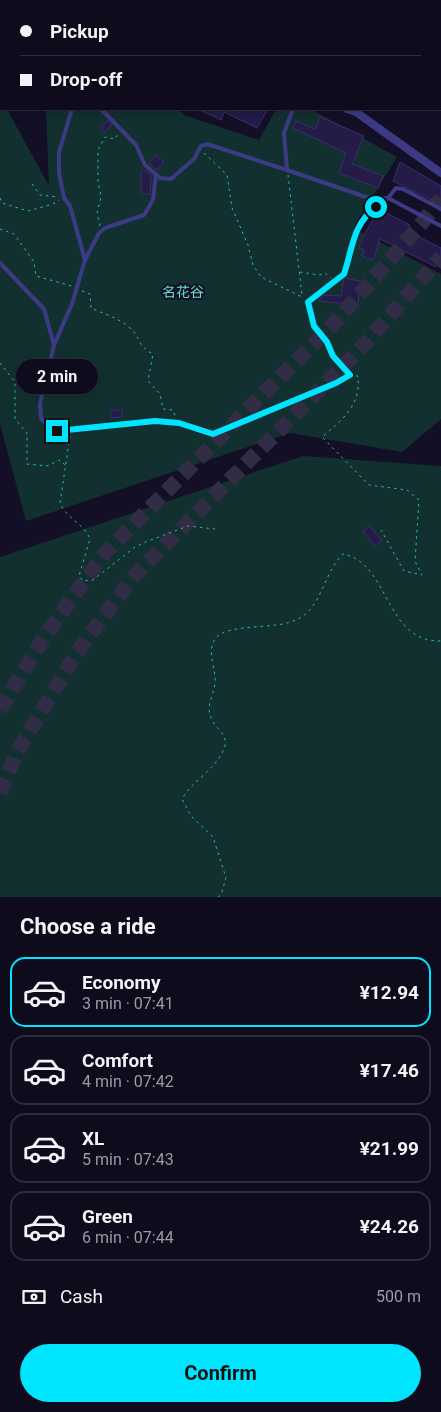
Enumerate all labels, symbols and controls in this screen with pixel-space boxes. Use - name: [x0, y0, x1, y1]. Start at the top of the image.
- text: Pickup: [50, 20, 109, 43]
- text: Drop-off: [50, 68, 122, 91]
- route start: [365, 196, 387, 218]
- park label: 名花谷: [162, 284, 204, 300]
- callout: 2 min: [16, 358, 98, 394]
- text: 2 min: [37, 367, 77, 386]
- route end: [46, 420, 68, 442]
- text: Choose a ride: [20, 914, 156, 939]
- icon: car: [22, 970, 67, 1015]
- text: Economy: [82, 971, 161, 994]
- text: ¥12.94: [360, 981, 419, 1004]
- text: 3 min · 07:41: [82, 994, 174, 1013]
- icon: car: [22, 1048, 67, 1093]
- text: Comfort: [82, 1049, 153, 1072]
- text: ¥17.46: [360, 1059, 419, 1082]
- text: 4 min · 07:42: [82, 1072, 174, 1091]
- icon: car: [22, 1126, 67, 1171]
- text: XL: [82, 1127, 104, 1150]
- text: ¥21.99: [360, 1137, 419, 1160]
- text: 5 min · 07:43: [82, 1150, 174, 1169]
- icon: car: [22, 1204, 67, 1249]
- text: Green: [82, 1205, 133, 1228]
- text: ¥24.26: [360, 1215, 419, 1238]
- text: 6 min · 07:44: [82, 1228, 174, 1247]
- icon: cash: [20, 1283, 48, 1311]
- text: Cash: [60, 1285, 103, 1308]
- text: 500 m: [376, 1287, 421, 1306]
- button: Confirm: [20, 1344, 421, 1402]

